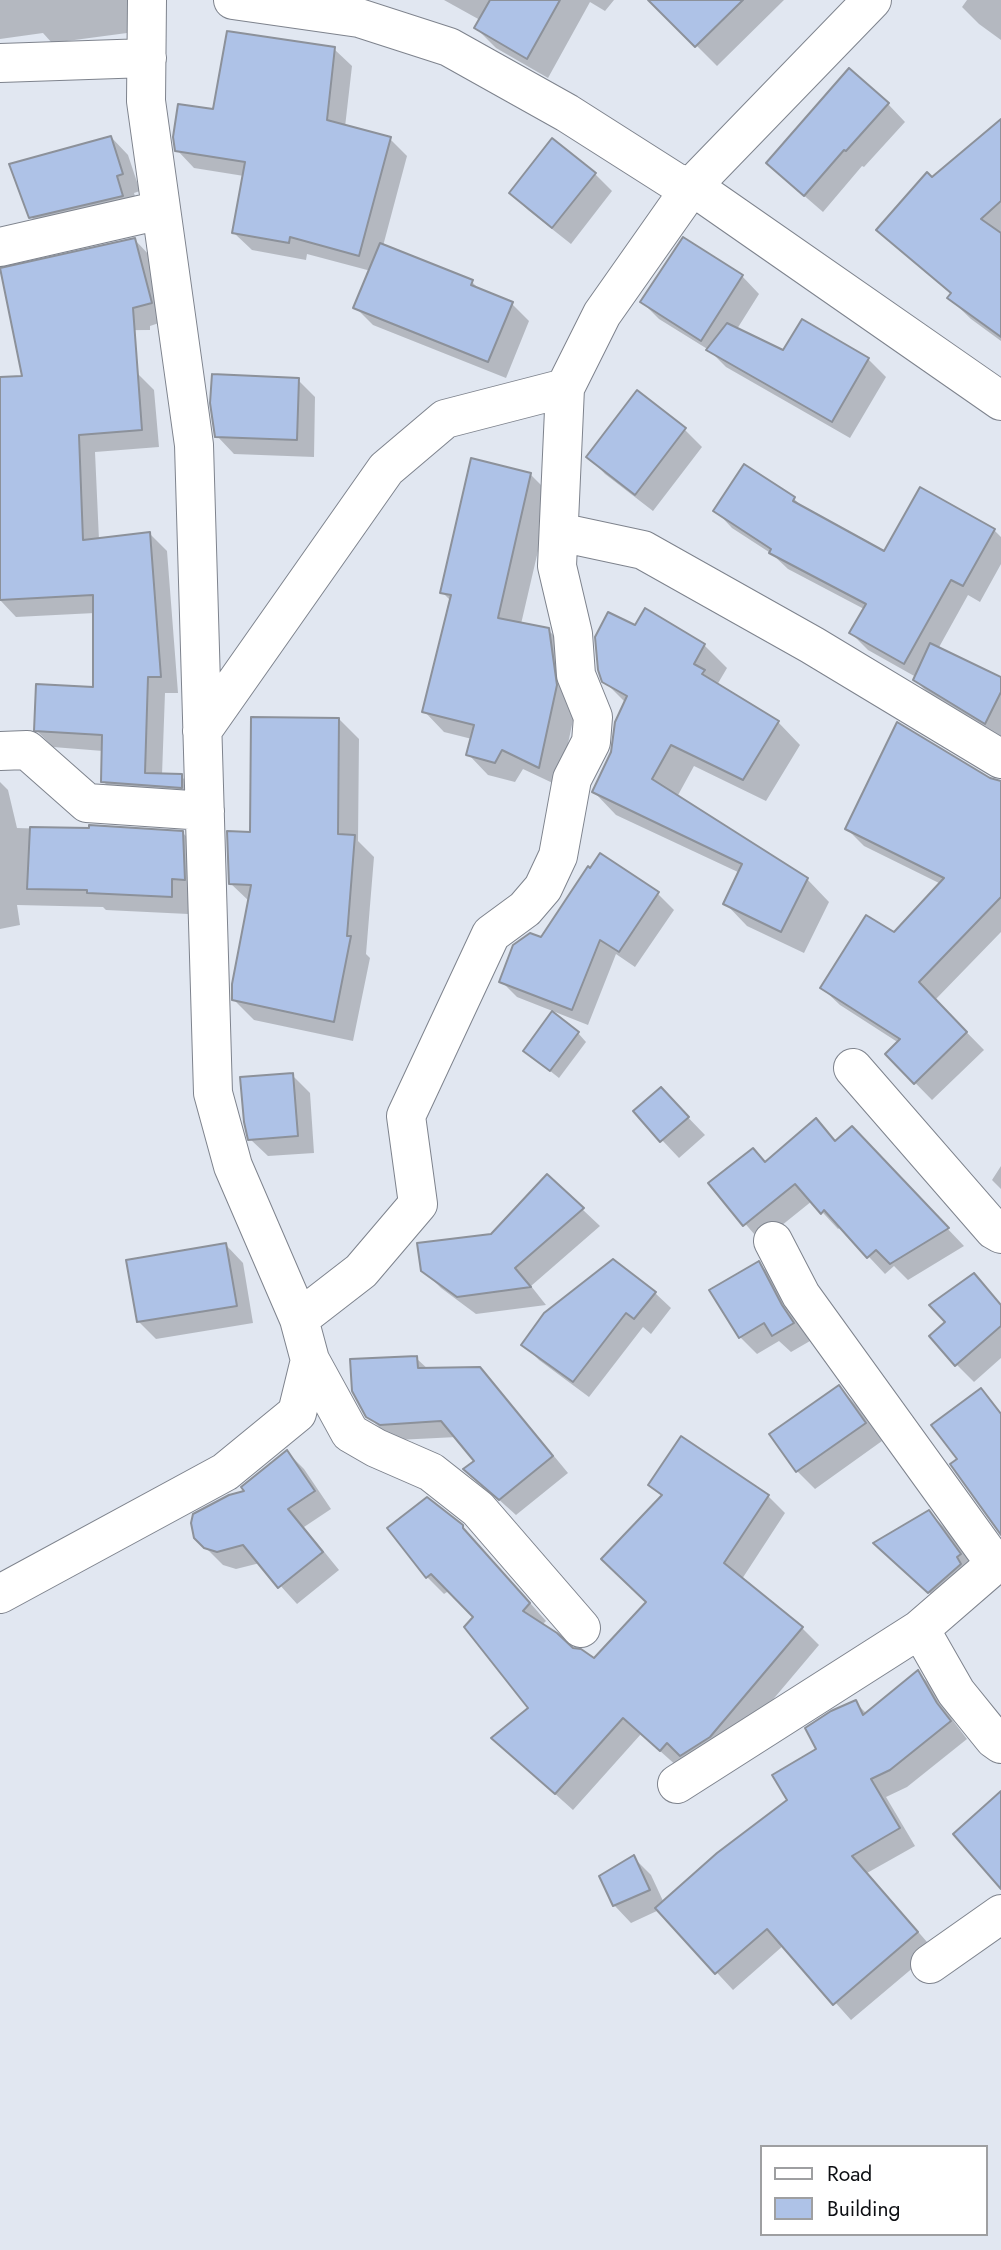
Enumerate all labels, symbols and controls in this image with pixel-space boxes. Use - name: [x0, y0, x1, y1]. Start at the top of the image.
- legend: [760, 2145, 987, 2236]
- text: Road: [827, 2159, 872, 2189]
- text: Building: [827, 2194, 900, 2224]

